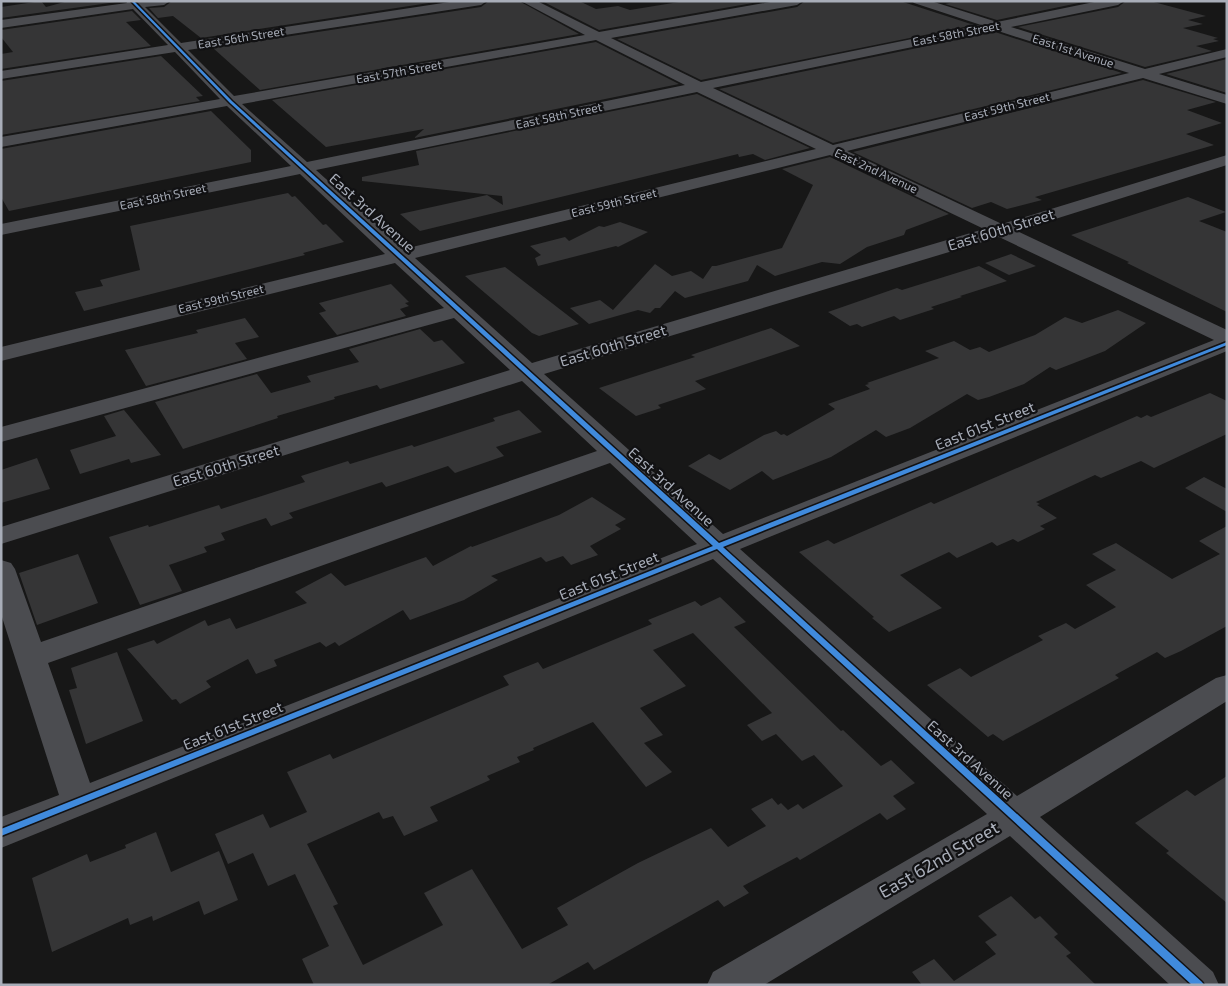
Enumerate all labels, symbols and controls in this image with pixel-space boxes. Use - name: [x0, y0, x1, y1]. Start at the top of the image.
- street label: East 58th Street: [911, 18, 1001, 48]
- street label: East 56th Street: [197, 23, 286, 51]
- street label: East 1st Avenue: [1031, 30, 1116, 70]
- street label: East 57th Street: [355, 57, 443, 85]
- street label: East 59th Street: [963, 89, 1051, 123]
- street label: East 58th Street: [514, 99, 604, 131]
- street label: East 2nd Avenue: [833, 145, 920, 195]
- street label: East 3rd Avenue: [326, 169, 419, 256]
- street label: East 58th Street: [118, 180, 208, 212]
- street label: East 59th Street: [570, 185, 658, 219]
- street label: East 60th Street: [945, 204, 1056, 254]
- street label: East 59th Street: [177, 281, 265, 315]
- street label: East 60th Street: [557, 320, 668, 370]
- street label: East 61st Street: [932, 397, 1038, 453]
- street label: East 60th Street: [170, 440, 281, 490]
- street label: East 3rd Avenue: [625, 443, 718, 530]
- street label: East 61st Street: [556, 547, 662, 603]
- street label: East 61st Street: [180, 697, 286, 753]
- street label: East 3rd Avenue: [924, 716, 1017, 803]
- street label: East 62nd Street: [874, 816, 1003, 902]

